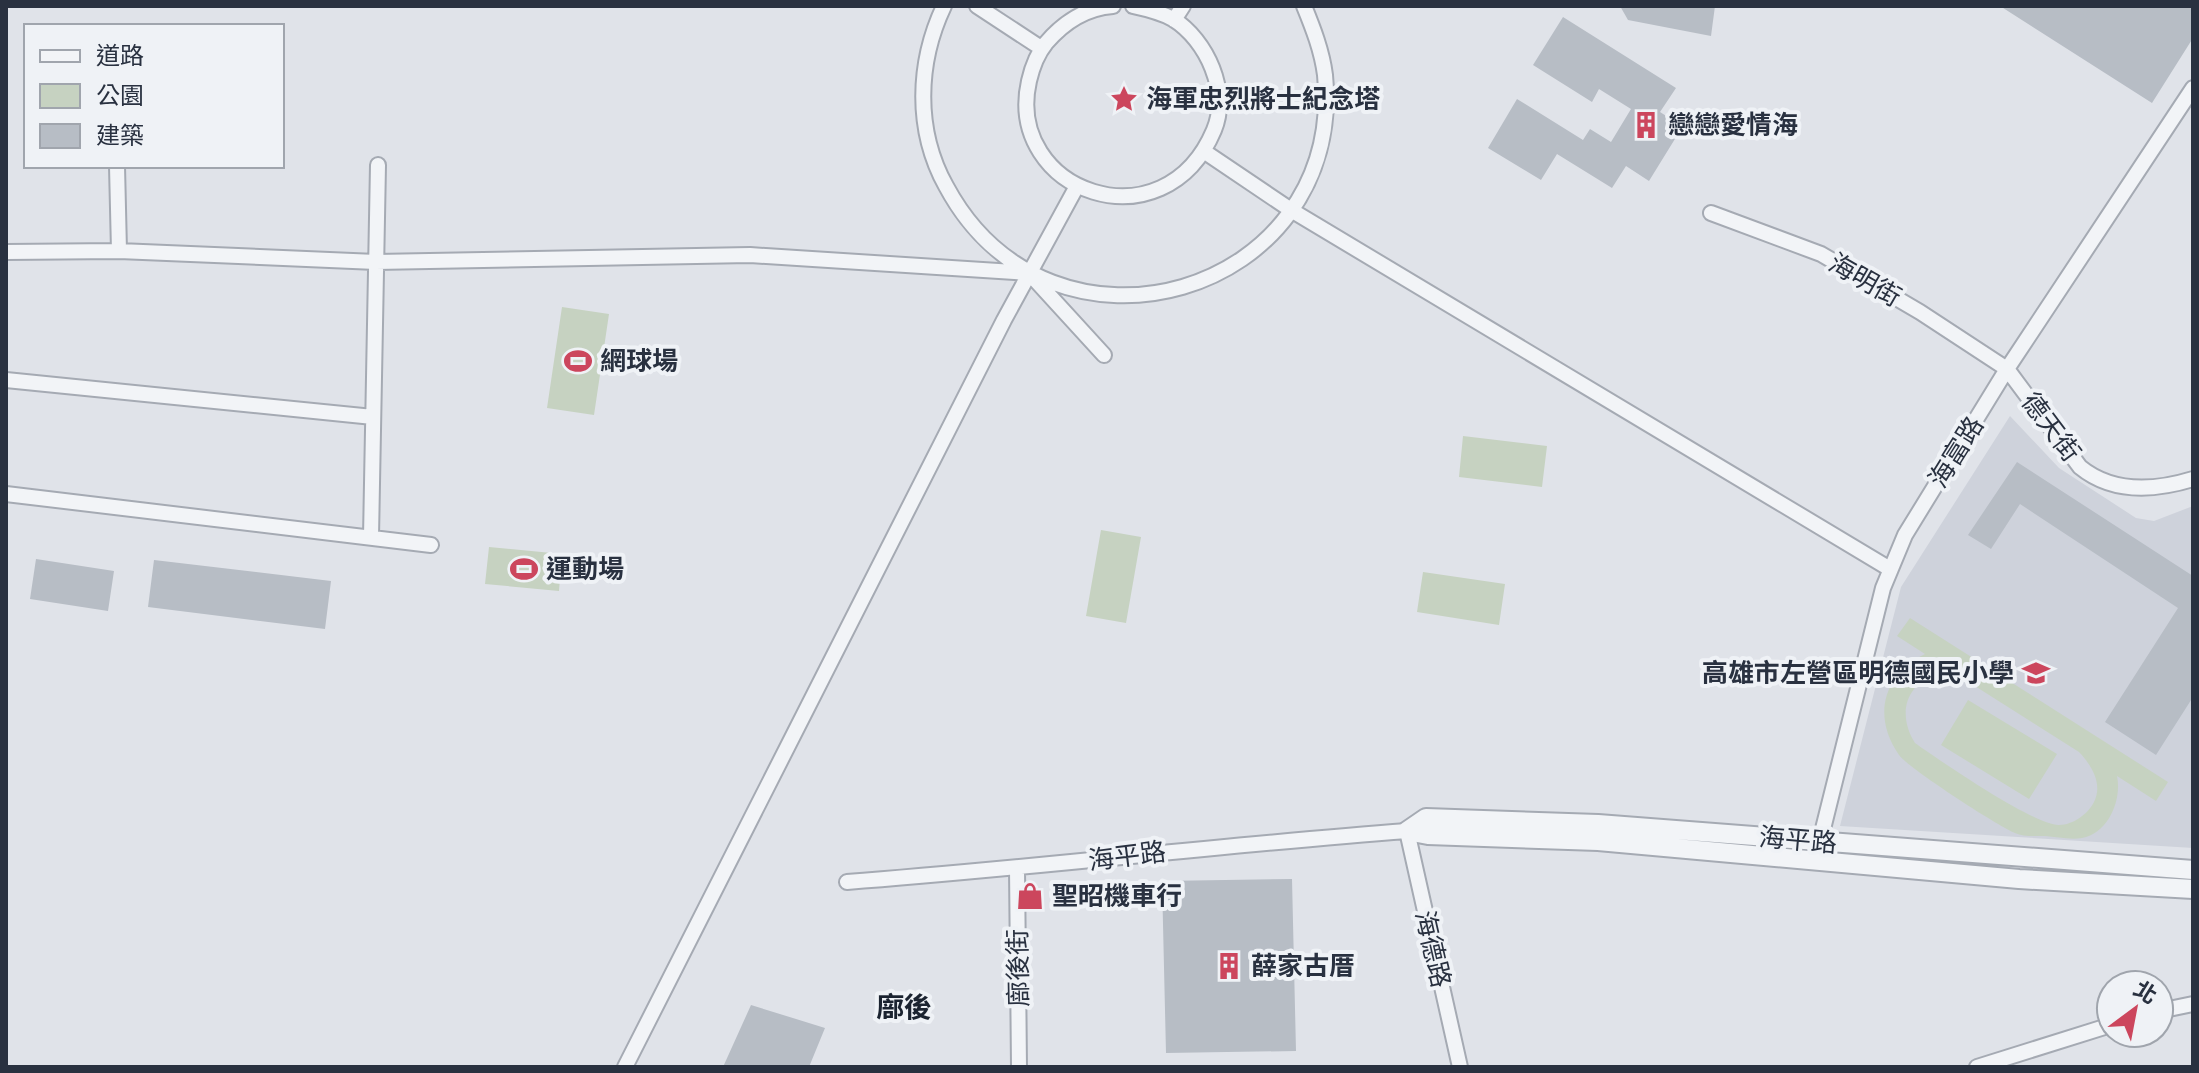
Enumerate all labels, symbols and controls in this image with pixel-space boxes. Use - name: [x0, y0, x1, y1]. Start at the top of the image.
- legend: [24, 24, 284, 168]
- text: 道路: [96, 42, 144, 70]
- text: 公園: [96, 82, 144, 110]
- place icon: 海軍忠烈將士紀念塔: [1109, 84, 1139, 114]
- place label: 海軍忠烈將士紀念塔: [1146, 84, 1380, 115]
- building icon: 戀戀愛情海: [1631, 110, 1661, 140]
- place label: 戀戀愛情海: [1668, 110, 1798, 141]
- text: 建築: [96, 122, 144, 150]
- street label: 海明街: [1823, 248, 1906, 313]
- sports icon: 網球場: [563, 346, 593, 376]
- place label: 網球場: [600, 346, 678, 377]
- street label: 德天街: [2015, 387, 2086, 468]
- street label: 海富路: [1923, 411, 1990, 494]
- sports icon: 運動場: [509, 554, 539, 584]
- place label: 運動場: [546, 554, 624, 585]
- place label: 高雄市左營區明德國民小學: [1702, 658, 2014, 689]
- school or university icon: 高雄市左營區明德國民小學: [2021, 658, 2051, 688]
- street label: 海平路: [1758, 822, 1838, 859]
- street label: 海平路: [1086, 836, 1168, 877]
- shop icon: 聖昭機車行: [1015, 881, 1045, 911]
- place label: 聖昭機車行: [1052, 881, 1182, 912]
- street label: 海德路: [1409, 908, 1456, 991]
- street label: 廍後街: [1002, 929, 1035, 1007]
- building icon: 薛家古厝: [1214, 951, 1244, 981]
- place label: 薛家古厝: [1251, 951, 1355, 982]
- north arrow: [2095, 969, 2175, 1049]
- text: 北: [2129, 975, 2162, 1010]
- district label: 廍後: [876, 991, 932, 1024]

